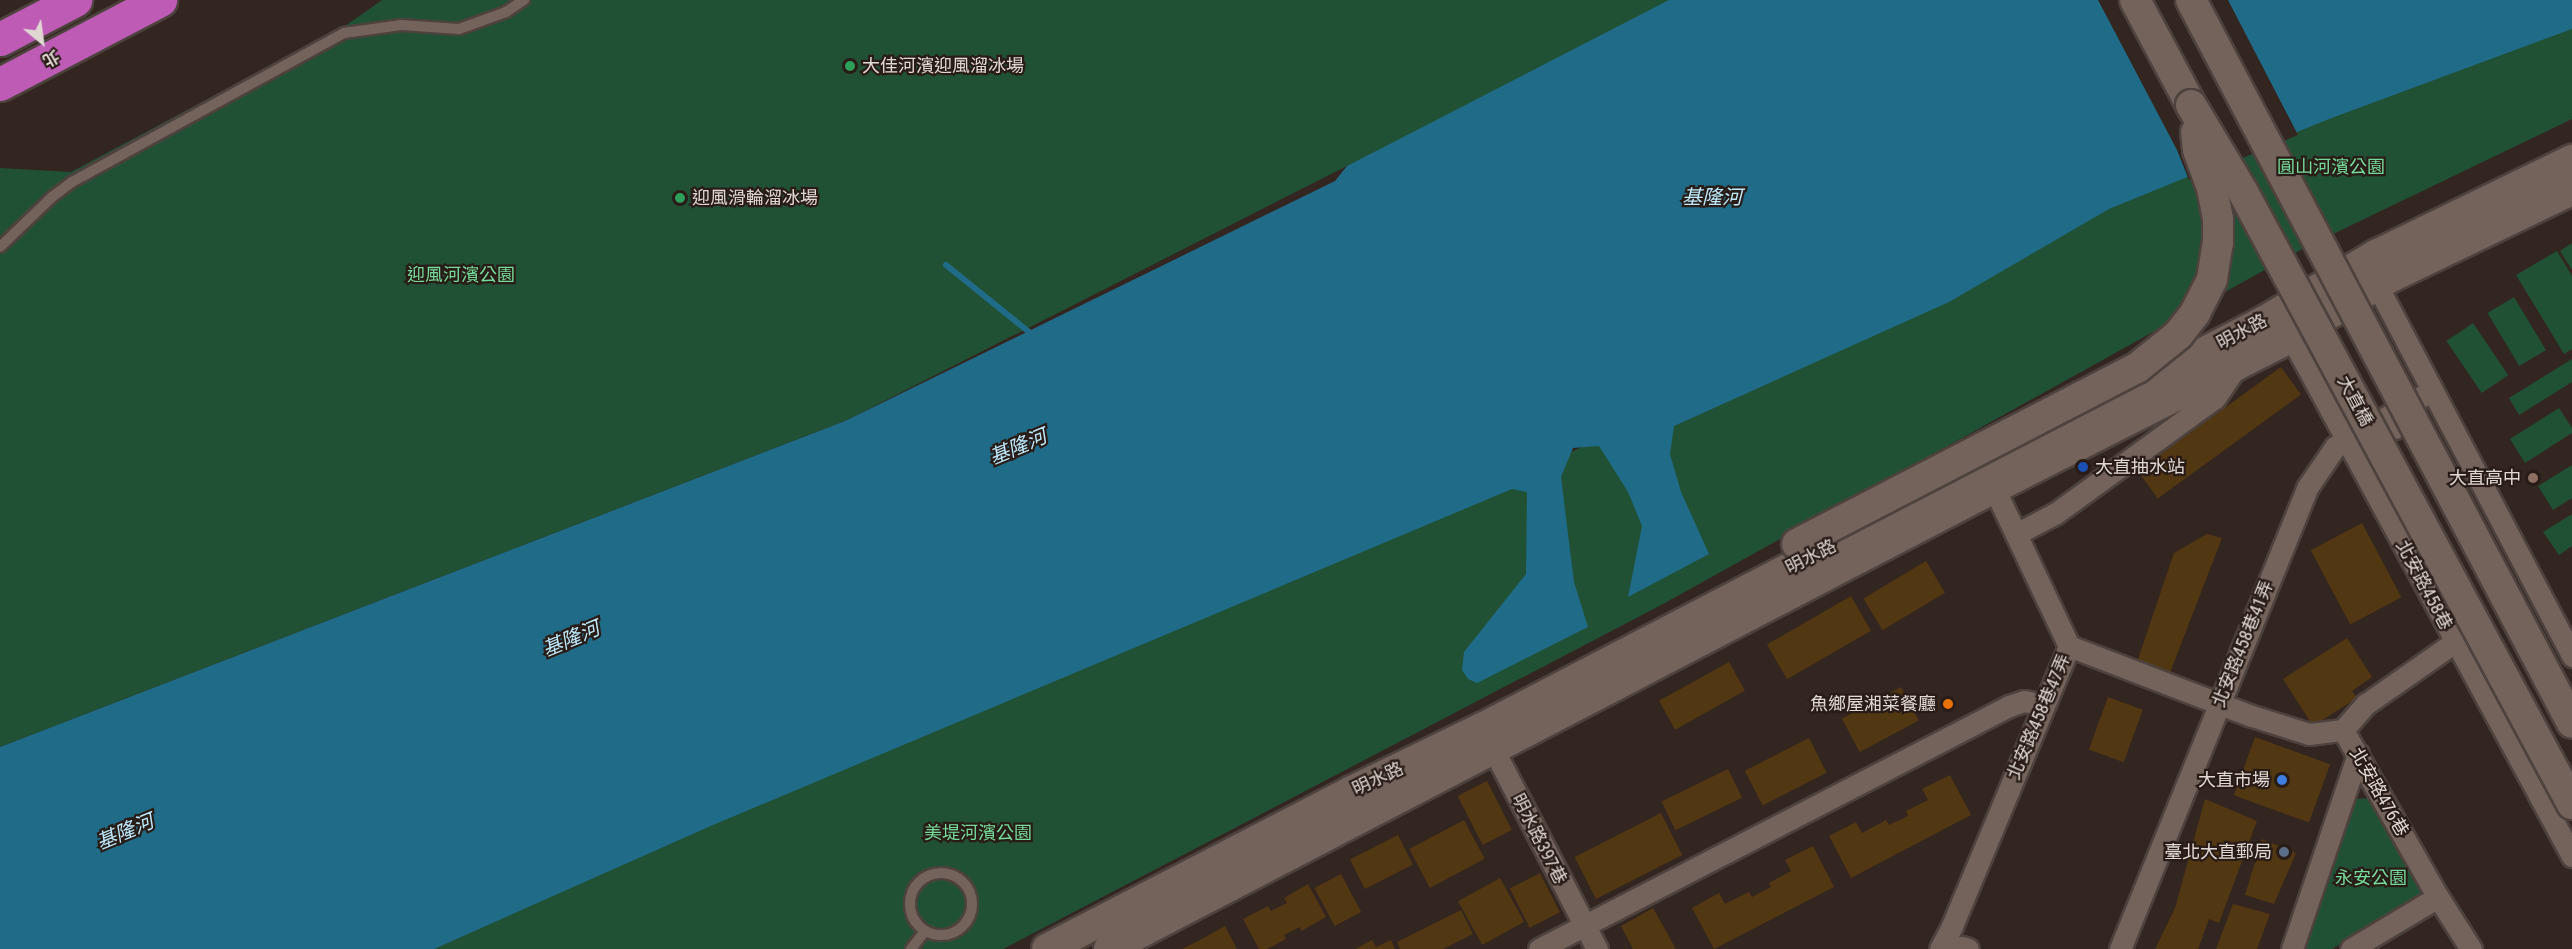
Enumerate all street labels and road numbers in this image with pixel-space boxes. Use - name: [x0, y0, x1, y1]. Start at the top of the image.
- street label: 明水路: [2213, 310, 2271, 354]
- street label: 大直橋: [2333, 372, 2377, 430]
- street label: 明水路: [1782, 535, 1840, 579]
- street label: 北安路458巷: [2391, 536, 2457, 634]
- street label: 北安路458巷41弄: [2208, 578, 2278, 710]
- street label: 北安路458巷47弄: [2003, 651, 2075, 783]
- street label: 北安路476巷: [2345, 744, 2413, 840]
- street label: 明水路: [1349, 758, 1407, 800]
- street label: 明水路397巷: [1507, 790, 1571, 888]

